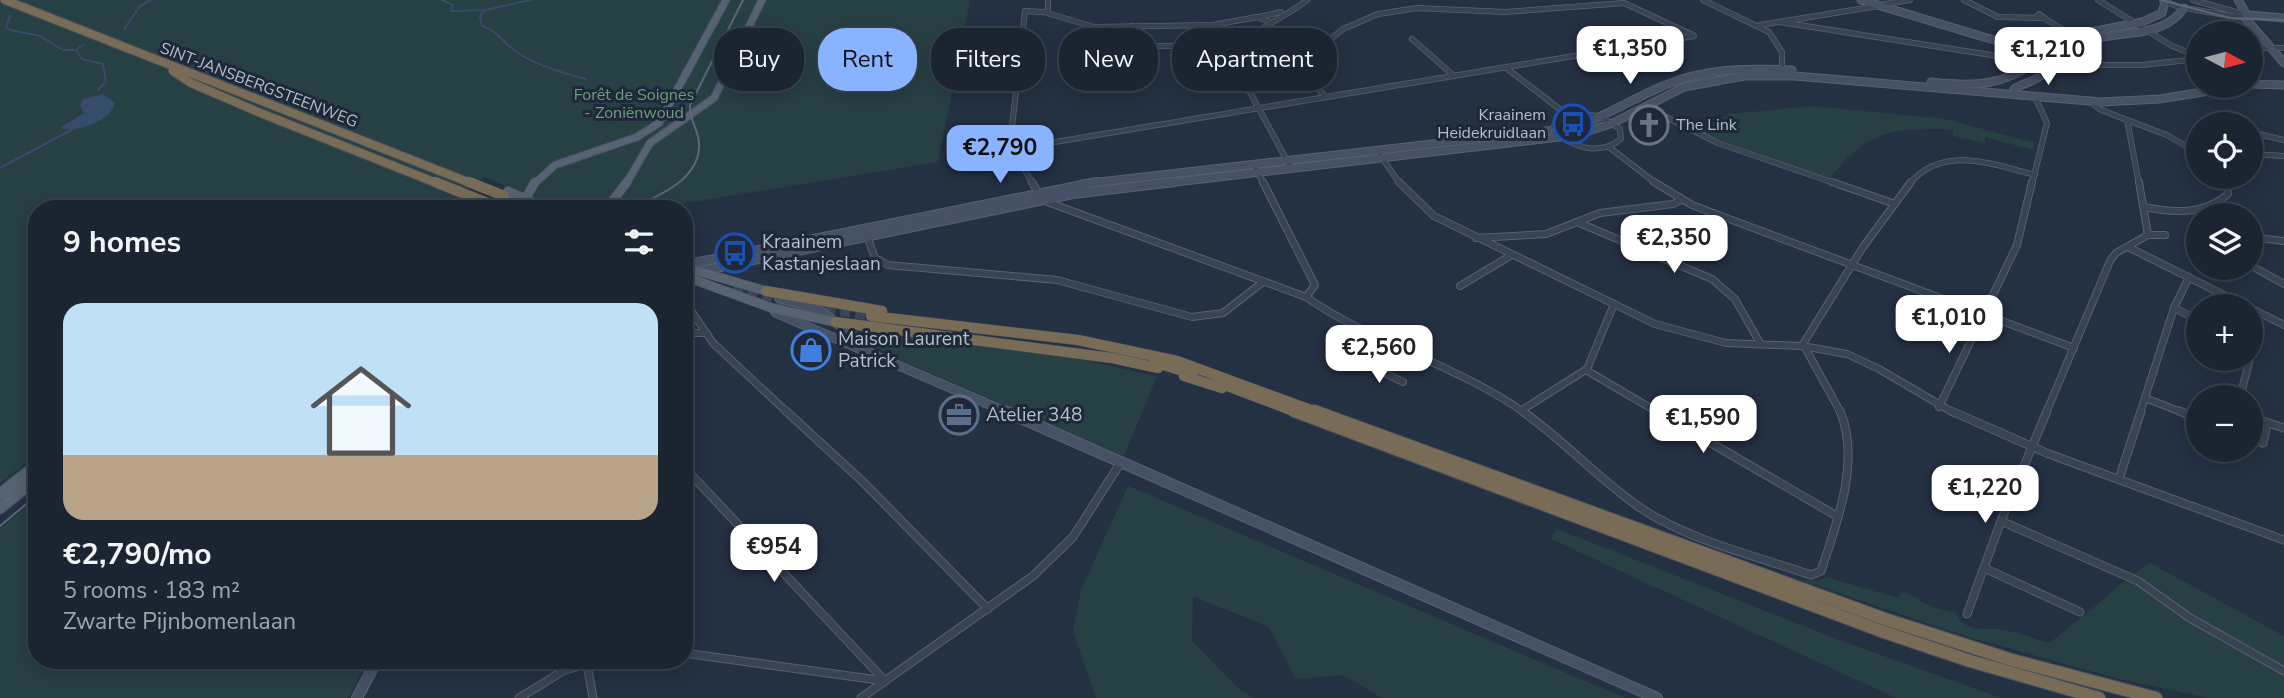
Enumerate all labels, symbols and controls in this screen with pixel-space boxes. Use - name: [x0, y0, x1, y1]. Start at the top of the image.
- north arrow: [2186, 21, 2263, 98]
- map controls: [2186, 21, 2263, 462]
- pin: €1,350: [1573, 27, 1687, 86]
- chip: Buy: [714, 28, 804, 91]
- chip: Rent: [818, 28, 917, 91]
- chip: Filters: [931, 28, 1045, 91]
- chip: New: [1059, 28, 1158, 91]
- chip: Apartment: [1172, 28, 1337, 91]
- pin: €1,210: [1991, 28, 2105, 87]
- text: €1,350: [1593, 33, 1667, 64]
- text: €1,210: [2011, 34, 2085, 65]
- street label: SINT-JANSBERGSTEENWEG: [157, 37, 361, 133]
- park label: Forêt de Soignes - Zoniënwoud: [574, 84, 694, 124]
- bus stop icon: Kraainem Heidekruidlaan: [1552, 103, 1594, 145]
- place label: Kraainem Heidekruidlaan: [1437, 104, 1546, 144]
- church icon: The Link: [1628, 104, 1670, 146]
- button: locate: [2186, 112, 2263, 189]
- place label: The Link: [1676, 114, 1738, 136]
- pin: €2,790: [943, 125, 1057, 185]
- text: €2,790: [963, 132, 1037, 163]
- button: layers: [2186, 203, 2263, 280]
- pin: €2,350: [1617, 216, 1731, 275]
- text: 9 homes: [63, 222, 181, 263]
- text: €2,350: [1637, 222, 1711, 253]
- icon: filters: [620, 223, 658, 261]
- place label: Kraainem Kastanjeslaan: [762, 229, 881, 277]
- bus stop icon: Kraainem Kastanjeslaan: [714, 232, 756, 274]
- button: +: [2186, 294, 2263, 371]
- pin: €1,010: [1892, 296, 2006, 355]
- text: €1,010: [1912, 302, 1986, 333]
- place label: Maison Laurent Patrick: [838, 326, 970, 374]
- pin: €2,560: [1322, 326, 1436, 385]
- shop icon: Maison Laurent Patrick: [790, 329, 832, 371]
- text: €2,560: [1342, 332, 1416, 363]
- icon: home: [298, 348, 424, 474]
- button: −: [2186, 385, 2263, 462]
- office icon: Atelier 348: [938, 394, 980, 436]
- pin: €1,590: [1646, 396, 1760, 455]
- place label: Atelier 348: [986, 402, 1082, 428]
- text: €1,590: [1666, 402, 1740, 433]
- pin: €1,220: [1928, 466, 2042, 525]
- text: €1,220: [1948, 472, 2022, 503]
- pin: €954: [733, 524, 815, 584]
- text: €954: [746, 531, 802, 562]
- text: €2,790/mo: [63, 534, 212, 575]
- text: 5 rooms · 183 m²: [63, 575, 240, 606]
- text: Zwarte Pijnbomenlaan: [63, 606, 296, 637]

